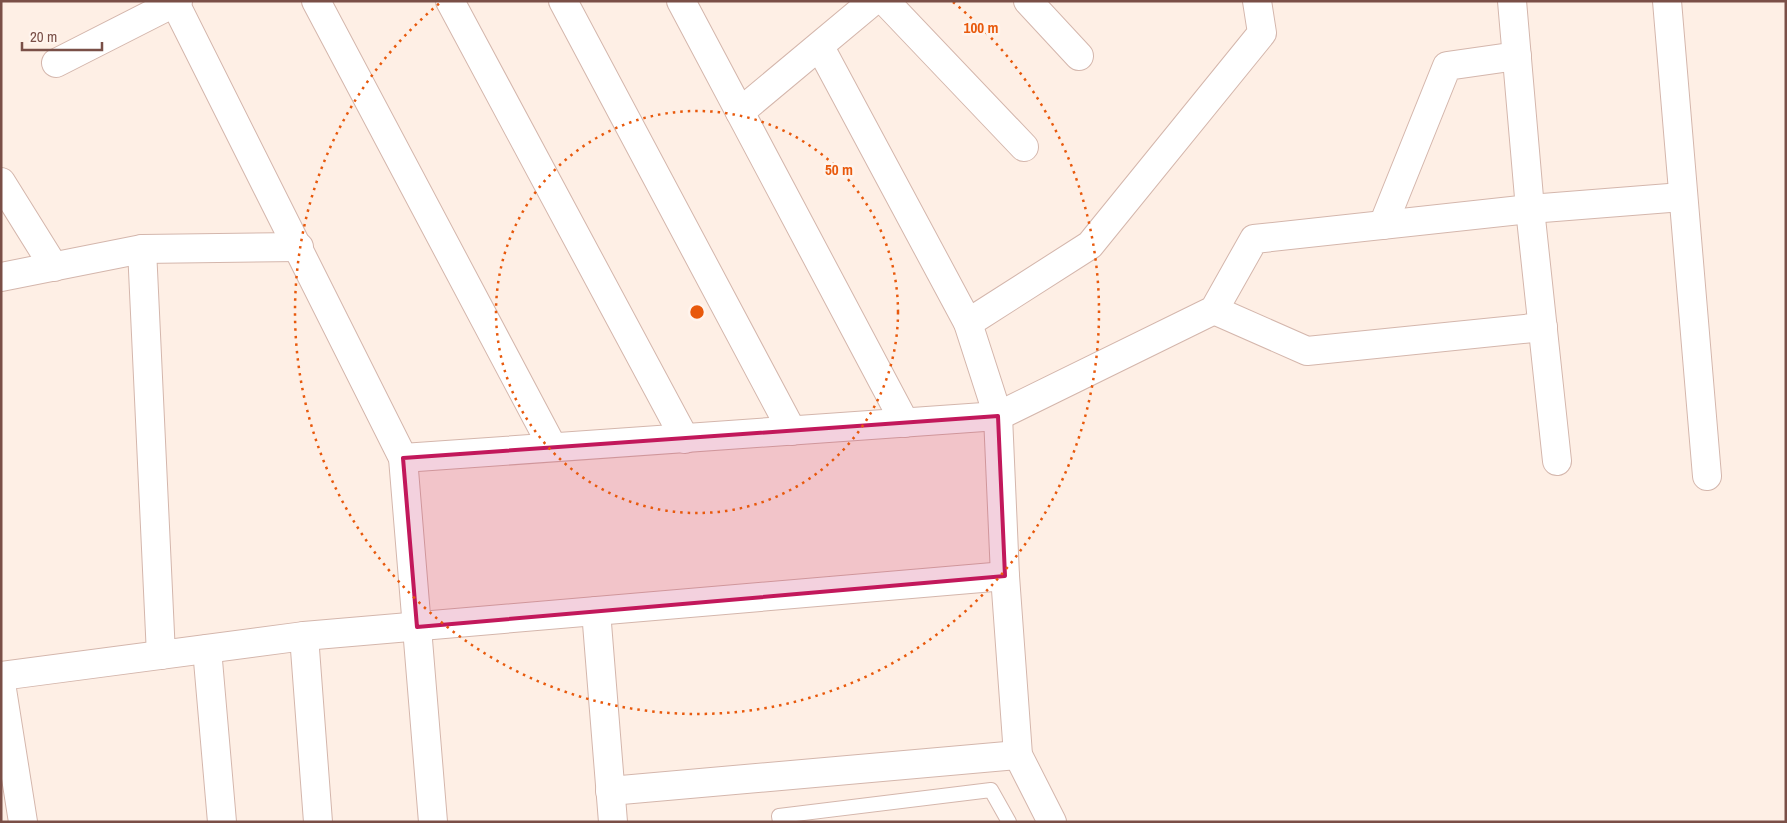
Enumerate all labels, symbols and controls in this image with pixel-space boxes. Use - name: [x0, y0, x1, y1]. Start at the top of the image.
- text: 100 m: [964, 17, 998, 38]
- scale bar: [22, 20, 102, 52]
- text: 20 m: [30, 26, 57, 47]
- text: 50 m: [825, 159, 853, 180]
- centre of rings: [688, 303, 706, 321]

